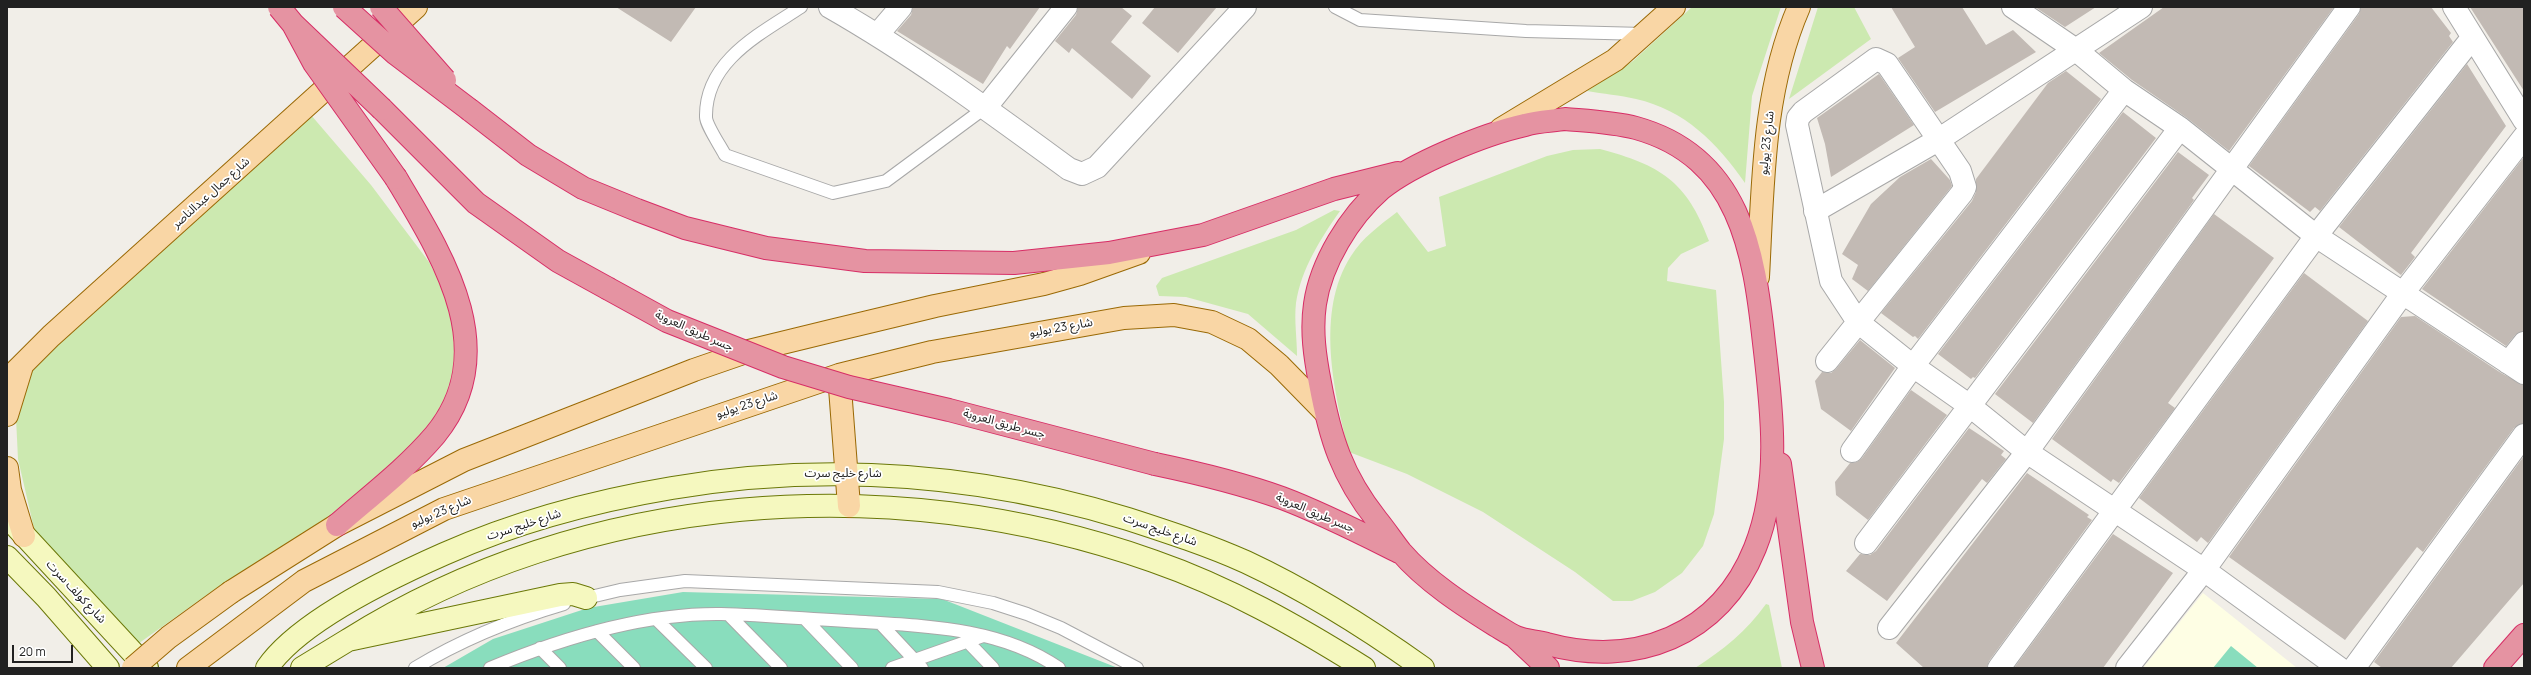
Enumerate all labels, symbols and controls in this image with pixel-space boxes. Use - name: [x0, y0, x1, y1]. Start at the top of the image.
- street label: شارع 23 يوليو: [1756, 110, 1778, 176]
- street label: شارع جمال عبدالناصر: [169, 154, 253, 232]
- street label: جسر طريق العروبة: [653, 307, 735, 355]
- street label: شارع 23 يوليو: [1028, 315, 1094, 341]
- street label: شارع 23 يوليو: [714, 388, 780, 422]
- street label: جسر طريق العروبة: [962, 406, 1046, 442]
- street label: شارع خليج سرت: [804, 467, 882, 481]
- street label: جسر طريق العروبة: [1274, 490, 1356, 536]
- street label: شارع 23 يوليو: [409, 493, 473, 531]
- street label: شارع خليج سرت: [485, 506, 563, 544]
- street label: شارع خليج سرت: [1121, 511, 1199, 549]
- street label: شارع كولف سرت: [43, 557, 109, 627]
- scale bar: [14, 637, 75, 663]
- text: 20 m: [19, 643, 46, 660]

